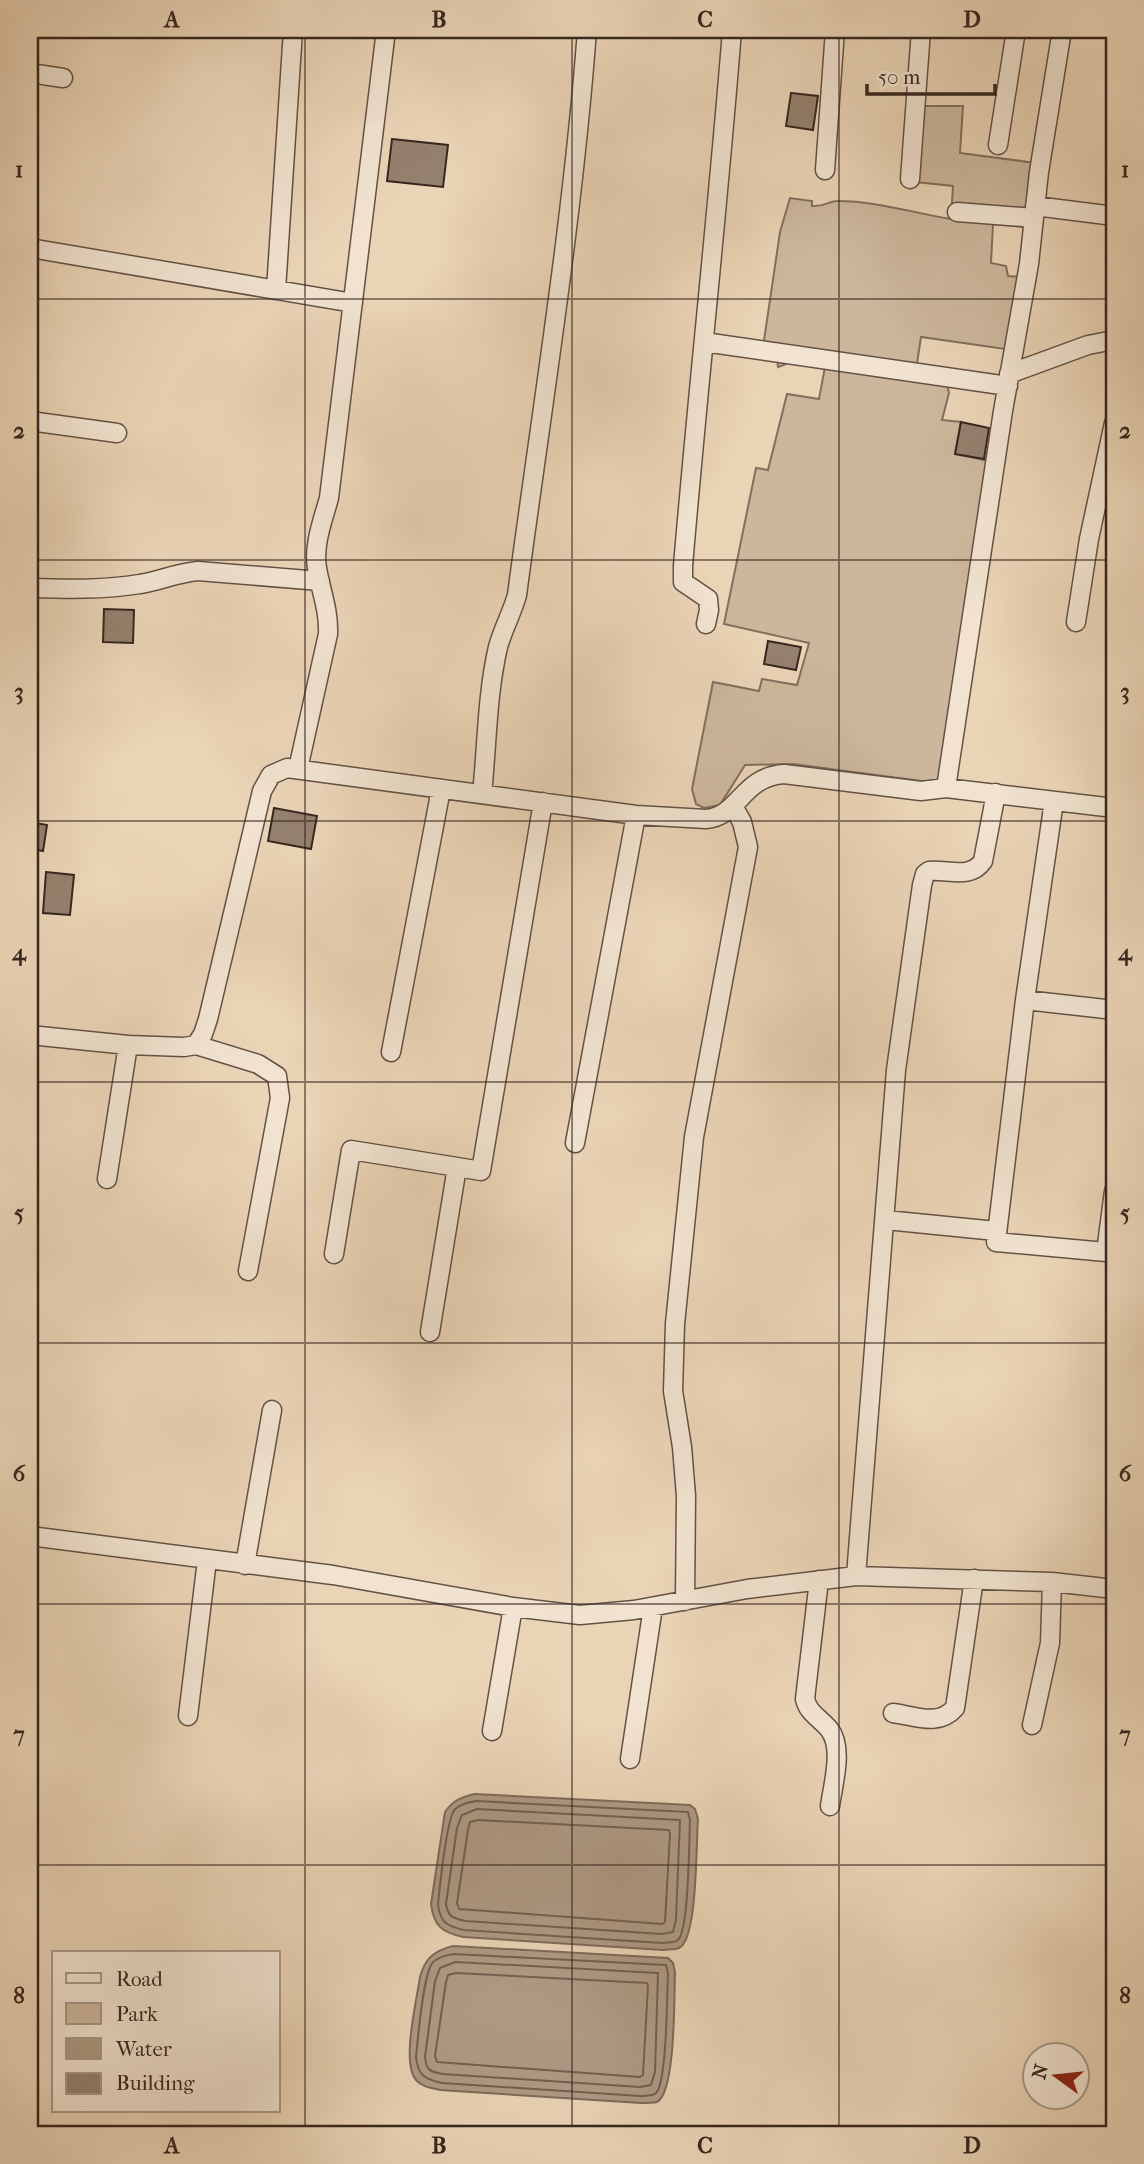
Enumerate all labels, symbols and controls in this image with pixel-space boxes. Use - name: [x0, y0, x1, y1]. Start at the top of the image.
- text: A: [163, 6, 181, 33]
- text: B: [432, 6, 447, 33]
- text: C: [697, 6, 713, 33]
- text: D: [963, 6, 981, 33]
- scale bar: [867, 52, 995, 96]
- text: 50 m: [878, 65, 921, 89]
- text: 1: [15, 156, 23, 183]
- text: 1: [1121, 156, 1129, 183]
- text: 2: [13, 417, 25, 444]
- text: 2: [1119, 417, 1131, 444]
- text: 3: [14, 678, 24, 705]
- text: 3: [1120, 678, 1130, 705]
- text: 4: [11, 939, 27, 966]
- text: 4: [1117, 939, 1133, 966]
- text: 5: [14, 1199, 24, 1226]
- text: 5: [1120, 1199, 1130, 1226]
- text: 6: [13, 1460, 26, 1487]
- text: 6: [1119, 1460, 1132, 1487]
- text: 7: [12, 1721, 25, 1748]
- text: 7: [1118, 1721, 1131, 1748]
- legend: [52, 1951, 280, 2112]
- text: Road: [116, 1967, 163, 1991]
- text: 8: [13, 1982, 25, 2009]
- text: 8: [1119, 1982, 1131, 2009]
- text: Park: [116, 2002, 158, 2026]
- text: Water: [115, 2037, 172, 2061]
- north arrow: [1021, 2042, 1092, 2112]
- text: N: [1028, 2061, 1053, 2082]
- text: Building: [116, 2071, 195, 2095]
- text: A: [163, 2132, 181, 2159]
- text: B: [432, 2132, 447, 2159]
- text: C: [697, 2132, 713, 2159]
- text: D: [963, 2132, 981, 2159]

